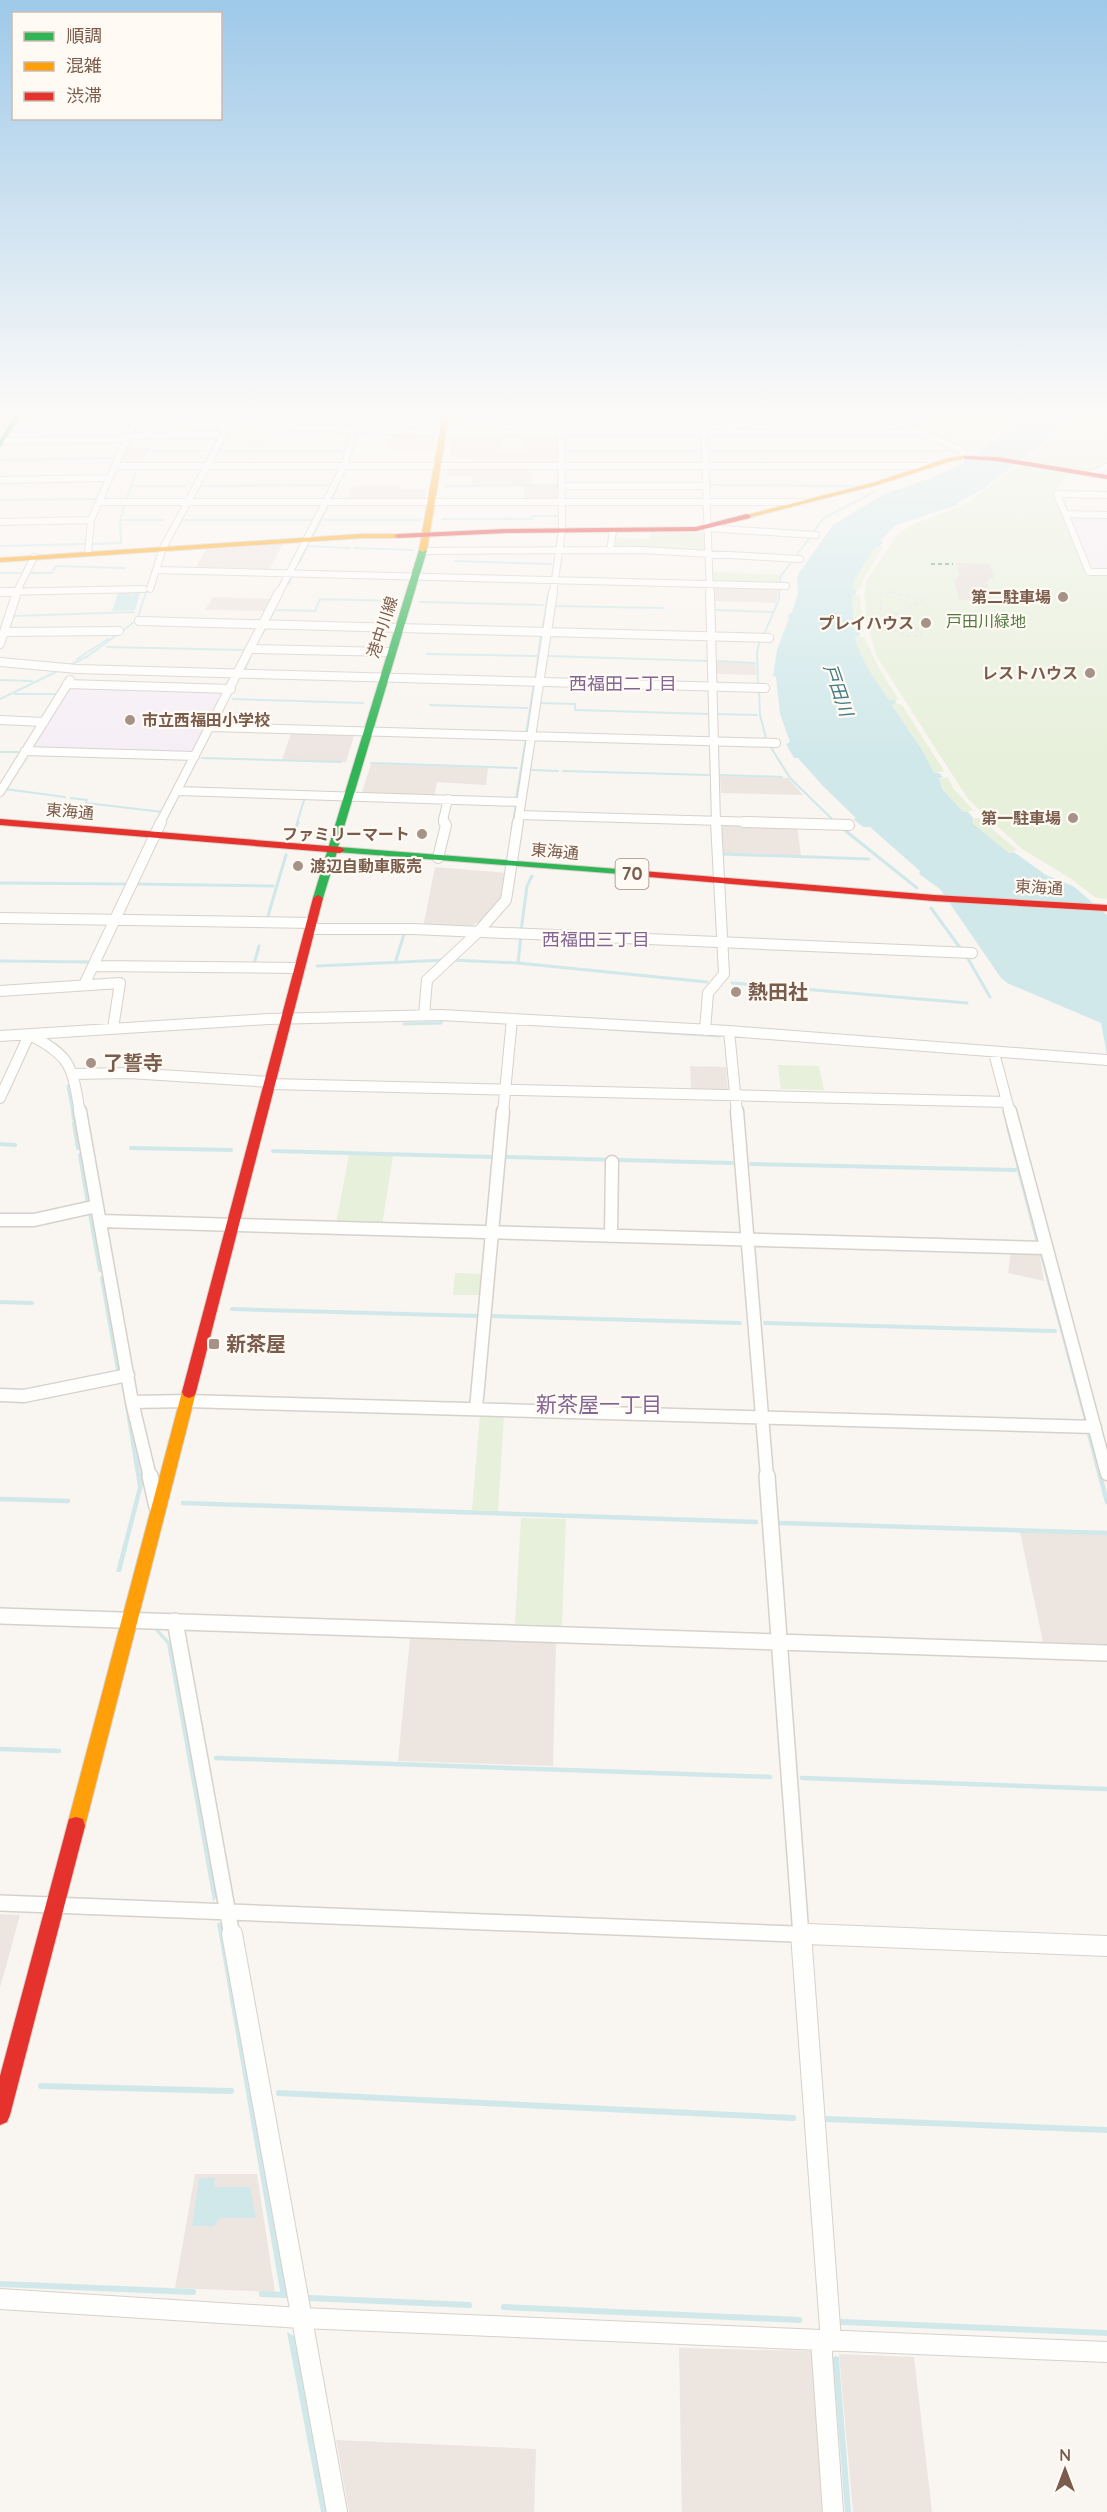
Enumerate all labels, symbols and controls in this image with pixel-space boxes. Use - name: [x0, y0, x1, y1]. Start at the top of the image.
- legend: [12, 12, 222, 120]
- text: 順調: [66, 24, 102, 47]
- text: 混雑: [66, 54, 102, 77]
- text: 渋滞: [66, 84, 102, 107]
- place label: 第二駐車場: [971, 587, 1051, 607]
- marker: 第二駐車場: [1056, 590, 1070, 604]
- street label: 港中川線: [363, 593, 401, 661]
- park label: 戸田川緑地: [946, 611, 1026, 631]
- place label: プレイハウス: [818, 613, 914, 633]
- marker: プレイハウス: [919, 616, 933, 630]
- water label: 戸田川: [819, 661, 859, 721]
- place label: レストハウス: [982, 663, 1078, 683]
- marker: レストハウス: [1083, 666, 1097, 680]
- district label: 西福田二丁目: [569, 672, 677, 695]
- place label: 市立西福田小学校: [142, 710, 270, 730]
- marker: 市立西福田小学校: [123, 713, 137, 727]
- street label: 東海通: [45, 799, 95, 823]
- place label: 第一駐車場: [981, 808, 1061, 828]
- marker: 第一駐車場: [1066, 811, 1080, 825]
- place label: ファミリーマート: [282, 824, 410, 844]
- marker: ファミリーマート: [415, 827, 429, 841]
- street label: 東海通: [530, 839, 580, 863]
- place label: 渡辺自動車販売: [310, 856, 422, 876]
- marker: 渡辺自動車販売: [291, 859, 305, 873]
- road number: 70: [616, 859, 648, 889]
- street label: 東海通: [1015, 876, 1063, 898]
- district label: 西福田三丁目: [542, 928, 650, 951]
- place label: 熱田社: [748, 979, 808, 1004]
- marker: 熱田社: [729, 985, 743, 999]
- place label: 了誓寺: [103, 1050, 163, 1075]
- marker: 了誓寺: [84, 1056, 98, 1070]
- place label: 新茶屋: [226, 1331, 286, 1356]
- marker: 新茶屋: [207, 1337, 221, 1351]
- district label: 新茶屋一丁目: [536, 1391, 662, 1417]
- north arrow: [1035, 2440, 1095, 2500]
- text: N: [1059, 2445, 1071, 2465]

